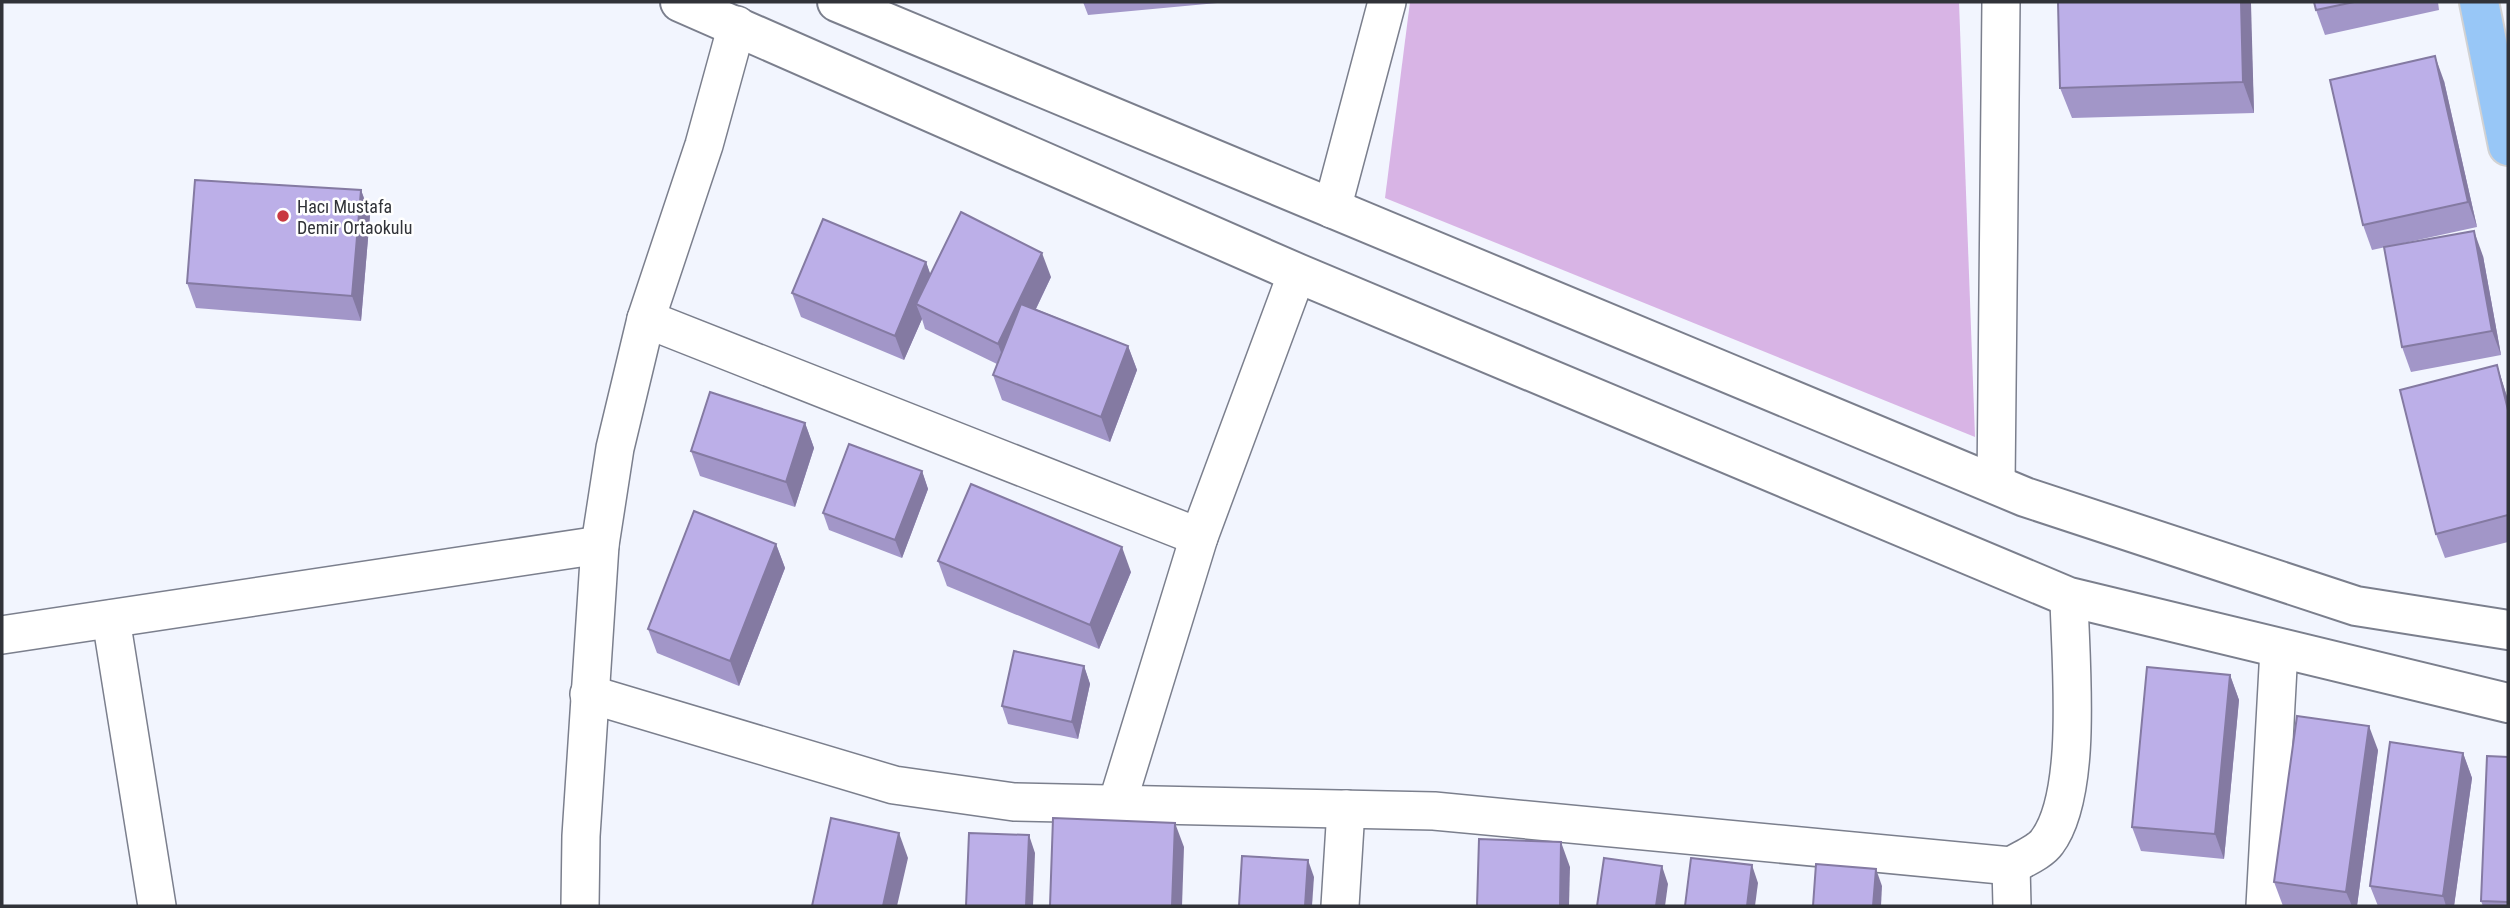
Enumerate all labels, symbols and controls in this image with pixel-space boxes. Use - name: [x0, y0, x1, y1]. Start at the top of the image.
- place label: Hacı Mustafa Demir Ortaokulu: [297, 196, 412, 238]
- marker: Hacı Mustafa Demir Ortaokulu: [275, 208, 291, 224]

